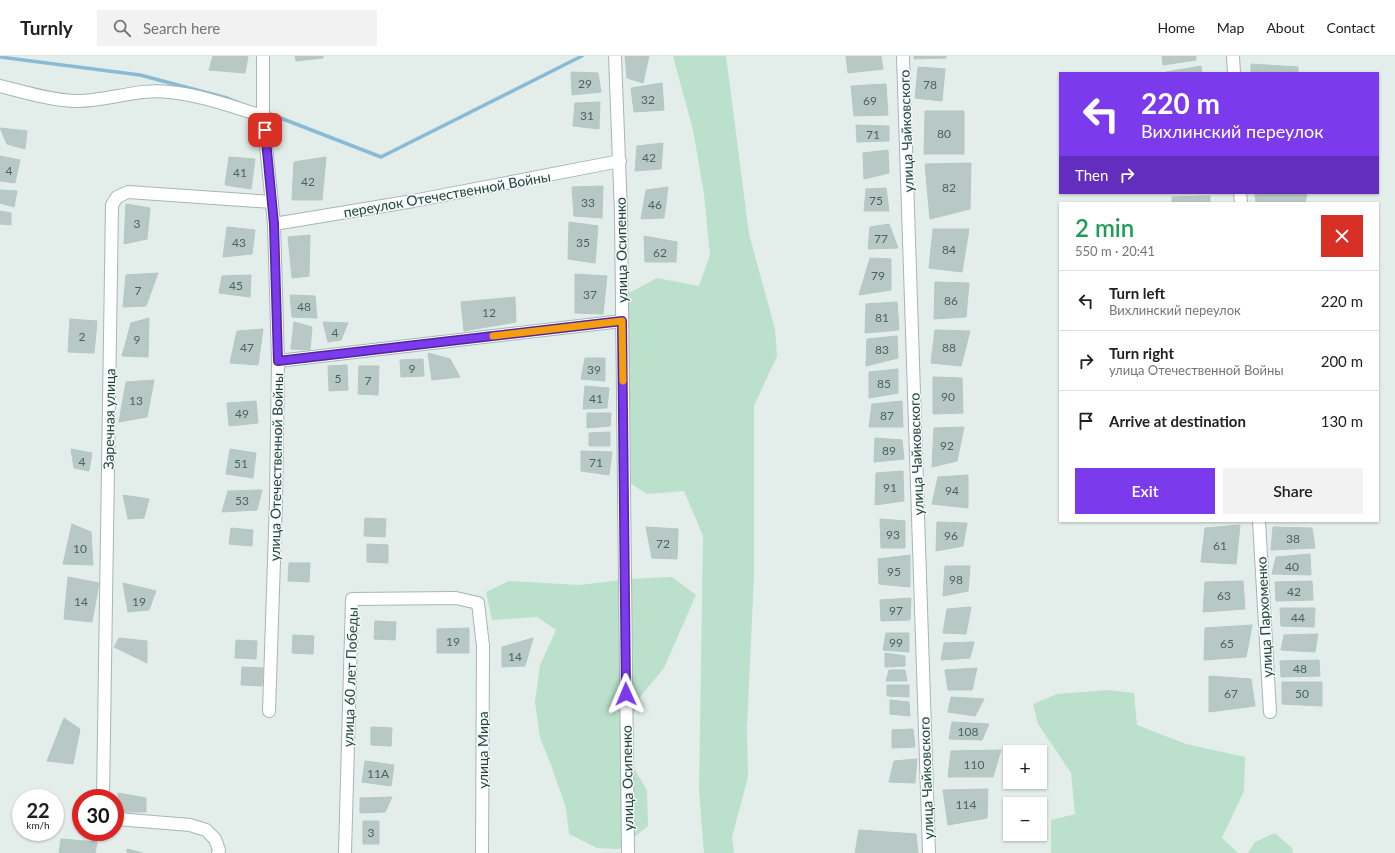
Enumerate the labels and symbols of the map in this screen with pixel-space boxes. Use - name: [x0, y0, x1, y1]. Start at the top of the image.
- street label: улица Чайковского: [895, 69, 917, 193]
- house number: 29: [578, 76, 592, 91]
- house number: 78: [923, 77, 937, 92]
- house number: 32: [641, 92, 655, 107]
- house number: 69: [863, 93, 877, 108]
- house number: 31: [580, 108, 594, 123]
- pin: [248, 113, 282, 147]
- house number: 80: [937, 126, 951, 141]
- house number: 71: [866, 127, 880, 142]
- house number: 42: [642, 150, 656, 165]
- house number: 4: [6, 163, 13, 178]
- house number: 41: [233, 165, 247, 180]
- street label: переулок Отечественной Войны: [342, 167, 552, 221]
- house number: 42: [301, 174, 315, 189]
- house number: 82: [942, 180, 956, 195]
- house number: 75: [869, 193, 883, 208]
- house number: 33: [581, 195, 595, 210]
- street label: улица Осипенко: [612, 197, 630, 303]
- house number: 46: [648, 197, 662, 212]
- house number: 3: [134, 216, 141, 231]
- house number: 77: [874, 231, 888, 246]
- house number: 43: [232, 235, 246, 250]
- house number: 35: [576, 235, 590, 250]
- house number: 84: [942, 242, 956, 257]
- house number: 62: [653, 245, 667, 260]
- house number: 79: [871, 268, 885, 283]
- house number: 45: [229, 278, 243, 293]
- house number: 7: [135, 283, 142, 298]
- house number: 37: [583, 287, 597, 302]
- house number: 86: [944, 293, 958, 308]
- house number: 48: [297, 299, 311, 314]
- house number: 12: [482, 305, 496, 320]
- house number: 81: [875, 310, 889, 325]
- house number: 4: [332, 325, 339, 340]
- house number: 2: [79, 329, 86, 344]
- house number: 9: [134, 332, 141, 347]
- house number: 47: [240, 340, 254, 355]
- house number: 88: [942, 340, 956, 355]
- house number: 83: [875, 342, 889, 357]
- house number: 9: [409, 361, 416, 376]
- house number: 39: [587, 362, 601, 377]
- street label: Заречная улица: [100, 368, 118, 470]
- house number: 5: [335, 371, 342, 386]
- street label: улица Отечественной Войны: [266, 373, 286, 561]
- house number: 7: [365, 373, 372, 388]
- house number: 85: [877, 376, 891, 391]
- house number: 90: [941, 389, 955, 404]
- house number: 41: [589, 391, 603, 406]
- street label: улица Чайковского: [905, 392, 927, 516]
- house number: 13: [129, 393, 143, 408]
- house number: 49: [235, 406, 249, 421]
- house number: 87: [880, 408, 894, 423]
- house number: 92: [940, 438, 954, 453]
- house number: 89: [882, 443, 896, 458]
- house number: 4: [79, 454, 86, 469]
- house number: 71: [589, 455, 603, 470]
- house number: 51: [234, 456, 248, 471]
- house number: 91: [883, 480, 897, 495]
- house number: 94: [945, 483, 959, 498]
- house number: 53: [235, 493, 249, 508]
- house number: 93: [886, 527, 900, 542]
- house number: 96: [944, 528, 958, 543]
- house number: 38: [1286, 531, 1300, 546]
- house number: 72: [656, 536, 670, 551]
- house number: 61: [1213, 538, 1227, 553]
- house number: 10: [73, 541, 87, 556]
- street label: улица Пархоменко: [1252, 556, 1276, 678]
- house number: 40: [1285, 559, 1299, 574]
- house number: 95: [887, 564, 901, 579]
- house number: 98: [949, 572, 963, 587]
- house number: 42: [1287, 584, 1301, 599]
- house number: 63: [1217, 588, 1231, 603]
- house number: 14: [74, 594, 88, 609]
- house number: 19: [132, 594, 146, 609]
- house number: 97: [889, 603, 903, 618]
- street label: улица 60 лет Победы: [339, 607, 361, 747]
- house number: 44: [1291, 610, 1305, 625]
- house number: 19: [446, 634, 460, 649]
- house number: 99: [889, 635, 903, 650]
- house number: 65: [1220, 636, 1234, 651]
- house number: 14: [508, 649, 522, 664]
- house number: 48: [1293, 661, 1307, 676]
- position arrow: [605, 673, 647, 715]
- house number: 67: [1224, 686, 1238, 701]
- house number: 50: [1295, 686, 1309, 701]
- street label: улица Мира: [474, 711, 491, 789]
- street label: улица Чайковского: [915, 716, 937, 840]
- house number: 108: [958, 724, 978, 739]
- street label: улица Осипенко: [618, 725, 636, 831]
- house number: 110: [964, 757, 984, 772]
- house number: 11А: [367, 766, 390, 781]
- speed limit sign: 30: [72, 789, 124, 841]
- house number: 114: [956, 797, 976, 812]
- house number: 3: [368, 825, 375, 840]

